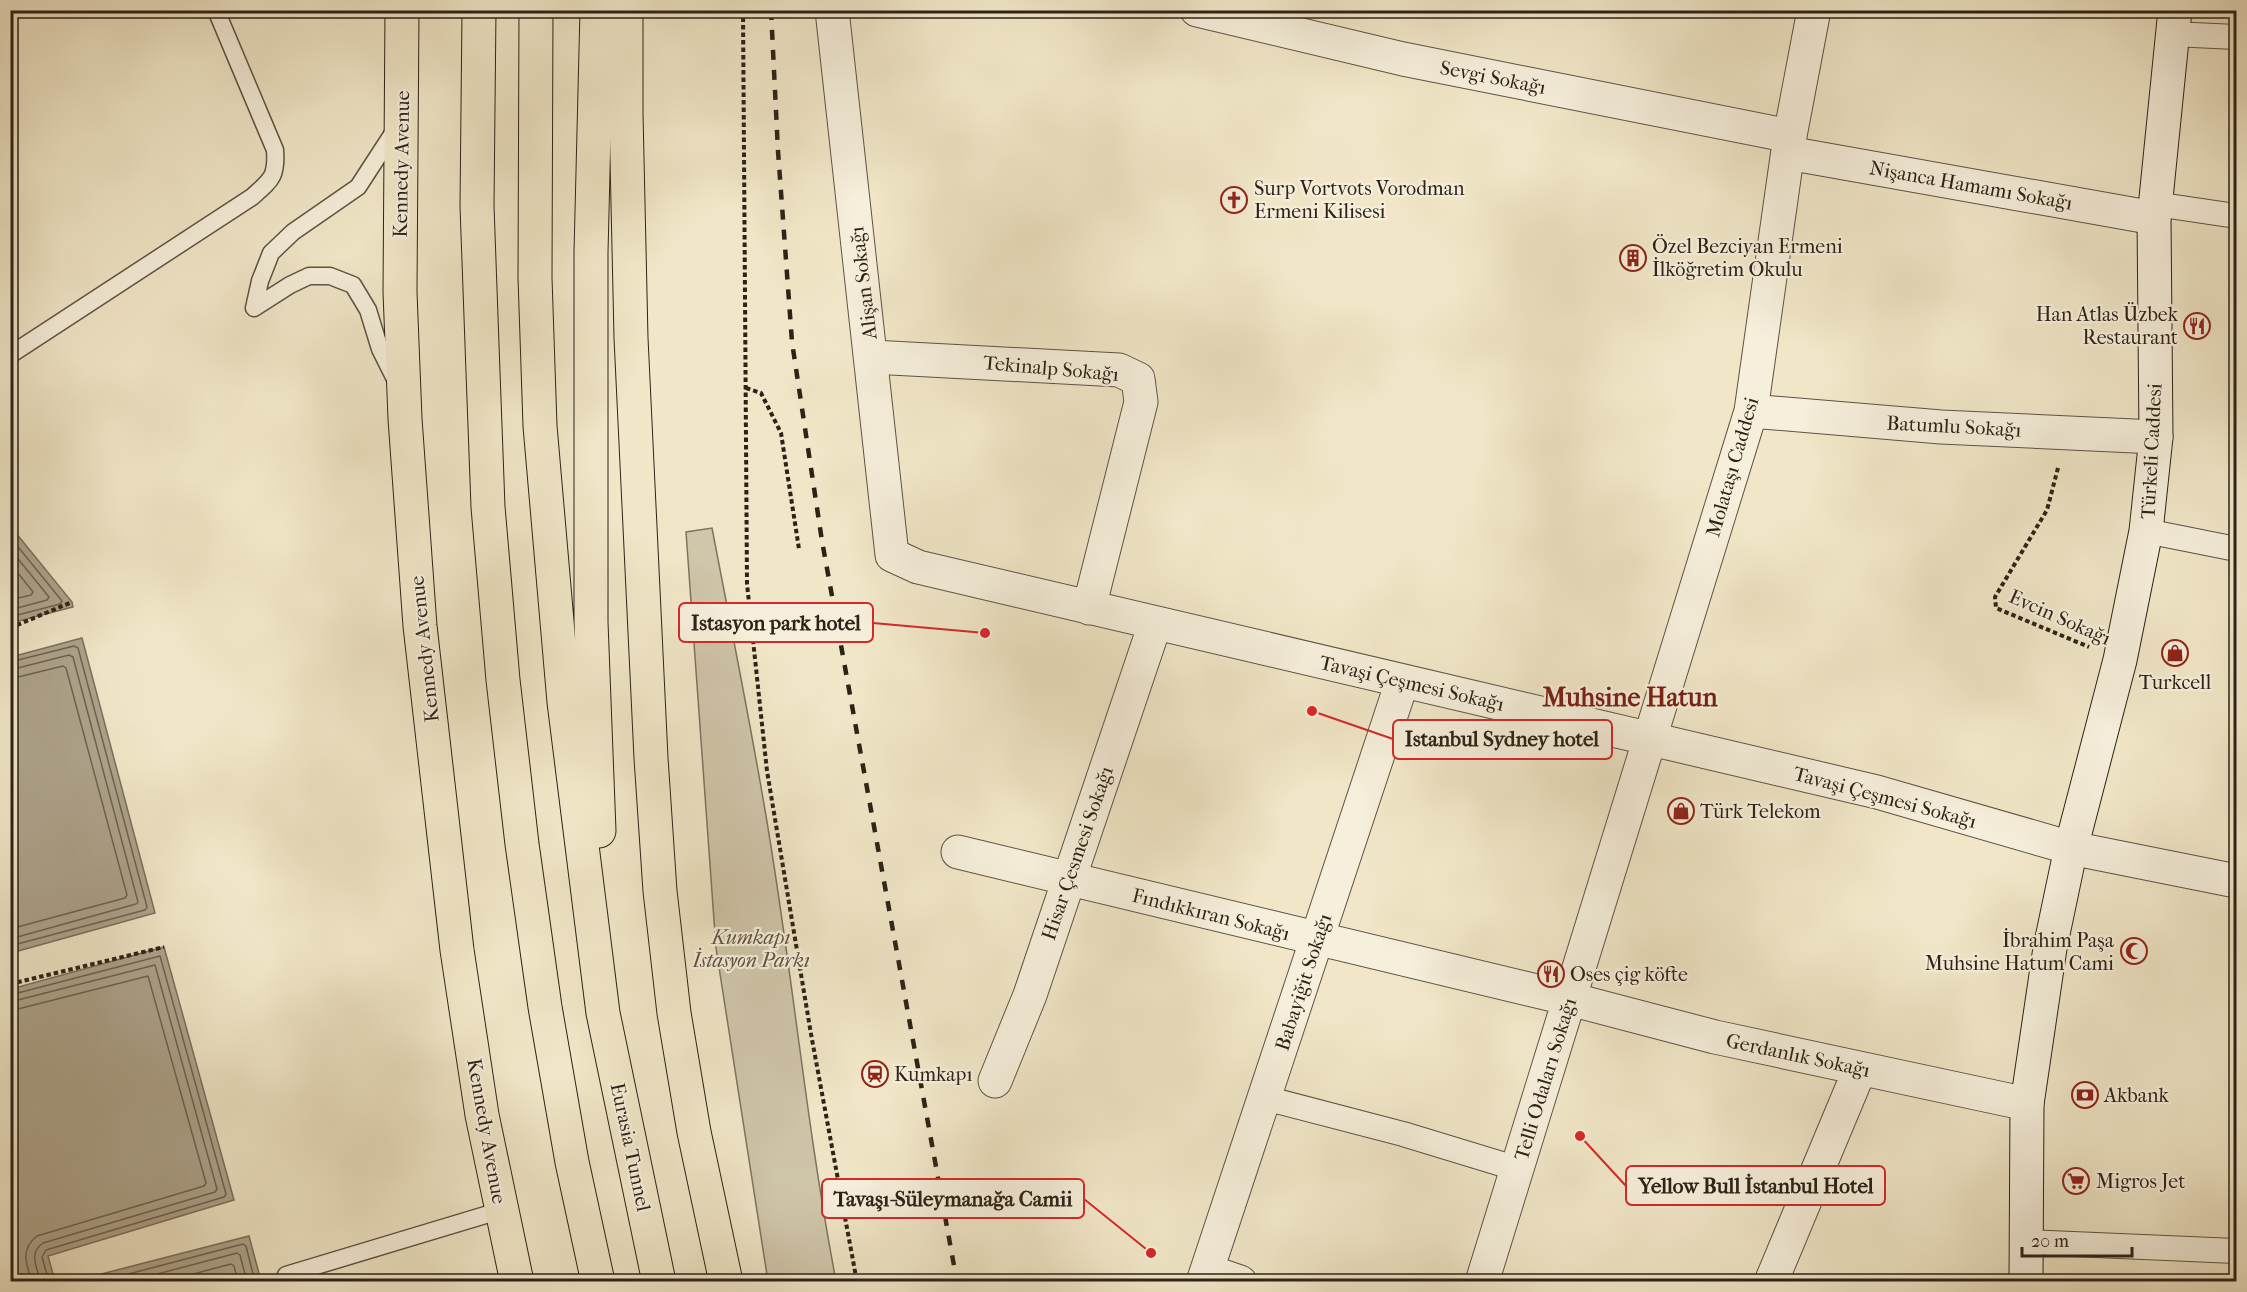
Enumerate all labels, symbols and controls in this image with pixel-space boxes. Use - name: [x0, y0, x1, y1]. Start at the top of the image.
- street label: Sevgi Sokağı: [1438, 56, 1548, 99]
- street label: Kennedy Avenue: [389, 90, 414, 238]
- street label: Nişanca Hamamı Sokağı: [1868, 156, 2074, 215]
- place label: Surp Vortvots Vorodman Ermeni Kilisesi: [1254, 177, 1465, 223]
- church icon: Surp Vortvots Vorodman Ermeni Kilisesi: [1219, 185, 1249, 215]
- street label: Alişan Sokağı: [845, 225, 882, 342]
- place label: Özel Bezciyan Ermeni İlköğretim Okulu: [1652, 234, 1843, 281]
- building icon: Özel Bezciyan Ermeni İlköğretim Okulu: [1618, 243, 1648, 273]
- place label: Han Atlas Üzbek Restaurant: [2036, 302, 2179, 349]
- restaurant icon: Han Atlas Üzbek Restaurant: [2182, 311, 2212, 341]
- street label: Tekinalp Sokağı: [982, 351, 1120, 386]
- street label: Türkeli Caddesi: [2136, 382, 2167, 519]
- street label: Molataşı Caddesi: [1702, 394, 1763, 540]
- street label: Batumlu Sokağı: [1886, 411, 2022, 442]
- street label: Kennedy Avenue: [405, 574, 444, 723]
- street label: Evcin Sokağı: [2005, 585, 2114, 650]
- callout: Istasyon park hotel: [679, 603, 873, 642]
- text: Istasyon park hotel: [691, 611, 861, 635]
- shop icon: Turkcell: [2160, 638, 2190, 668]
- street label: Tavaşi Çeşmesi Sokağı: [1317, 651, 1506, 717]
- place label: Turkcell: [2139, 671, 2212, 694]
- district label: Muhsine Hatun: [1542, 682, 1718, 713]
- callout: Istanbul Sydney hotel: [1393, 720, 1612, 759]
- text: Istanbul Sydney hotel: [1405, 727, 1599, 751]
- street label: Tavaşi Çeşmesi Sokağı: [1791, 762, 1979, 834]
- street label: Hisar Çesmesi Sokağı: [1037, 763, 1119, 943]
- shop icon: Türk Telekom: [1666, 796, 1696, 826]
- place label: Türk Telekom: [1700, 800, 1821, 823]
- street label: Fındıkkıran Sokağı: [1130, 884, 1292, 945]
- street label: Babayiğit Sokağı: [1271, 911, 1336, 1053]
- park label: Kumkapı İstasyon Parkı: [691, 926, 810, 972]
- place label: İbrahim Paşa Muhsine Hatum Cami: [1925, 928, 2115, 975]
- mosque icon: İbrahim Paşa Muhsine Hatum Cami: [2119, 936, 2149, 966]
- restaurant icon: Oses çig köfte: [1536, 959, 1566, 989]
- place label: Oses çig köfte: [1570, 963, 1688, 986]
- street label: Telli Odaları Sokağı: [1510, 995, 1581, 1163]
- street label: Gerdanlık Sokağı: [1724, 1029, 1872, 1082]
- street label: Kennedy Avenue: [462, 1057, 511, 1206]
- station icon: Kumkapı: [860, 1059, 890, 1089]
- place label: Kumkapı: [894, 1063, 972, 1086]
- bank icon: Akbank: [2070, 1080, 2100, 1110]
- street label: Eurasia Tunnel: [606, 1081, 655, 1214]
- place label: Akbank: [2103, 1084, 2170, 1107]
- callout: Yellow Bull İstanbul Hotel: [1626, 1166, 1885, 1205]
- supermarket icon: Migros Jet: [2061, 1166, 2091, 1196]
- place label: Migros Jet: [2096, 1170, 2185, 1193]
- text: Yellow Bull İstanbul Hotel: [1638, 1173, 1874, 1198]
- callout: Tavaşı-Süleymanağa Camii: [822, 1179, 1084, 1218]
- text: Tavaşı-Süleymanağa Camii: [833, 1187, 1073, 1212]
- scale bar: [2022, 1220, 2132, 1258]
- text: 20 m: [2031, 1231, 2069, 1252]

